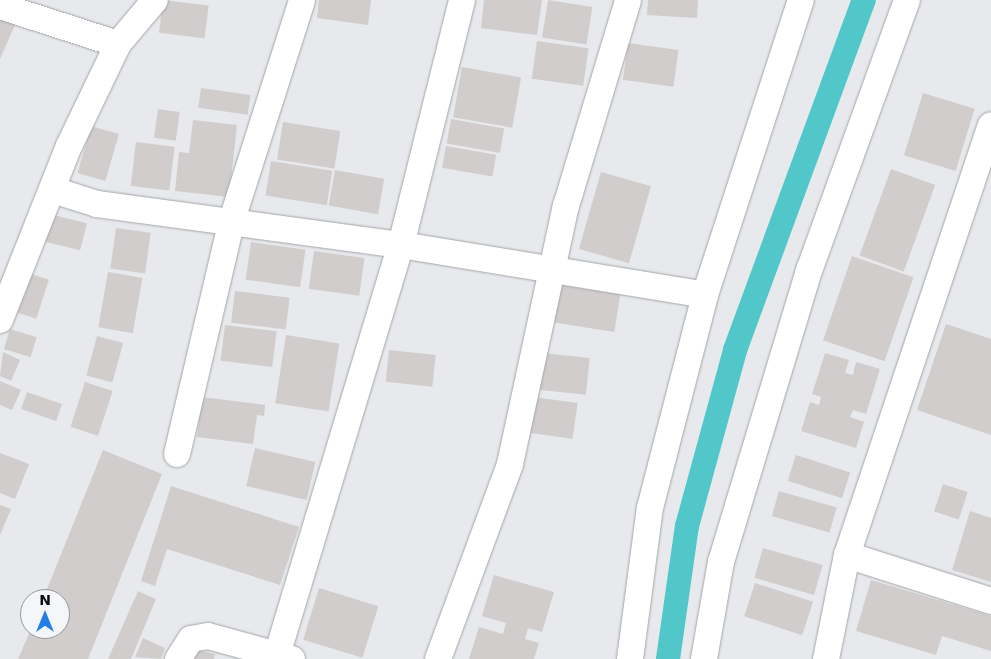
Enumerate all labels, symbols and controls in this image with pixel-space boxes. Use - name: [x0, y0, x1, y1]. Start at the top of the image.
- north arrow: [20, 589, 70, 639]
- text: N: [39, 592, 51, 608]

